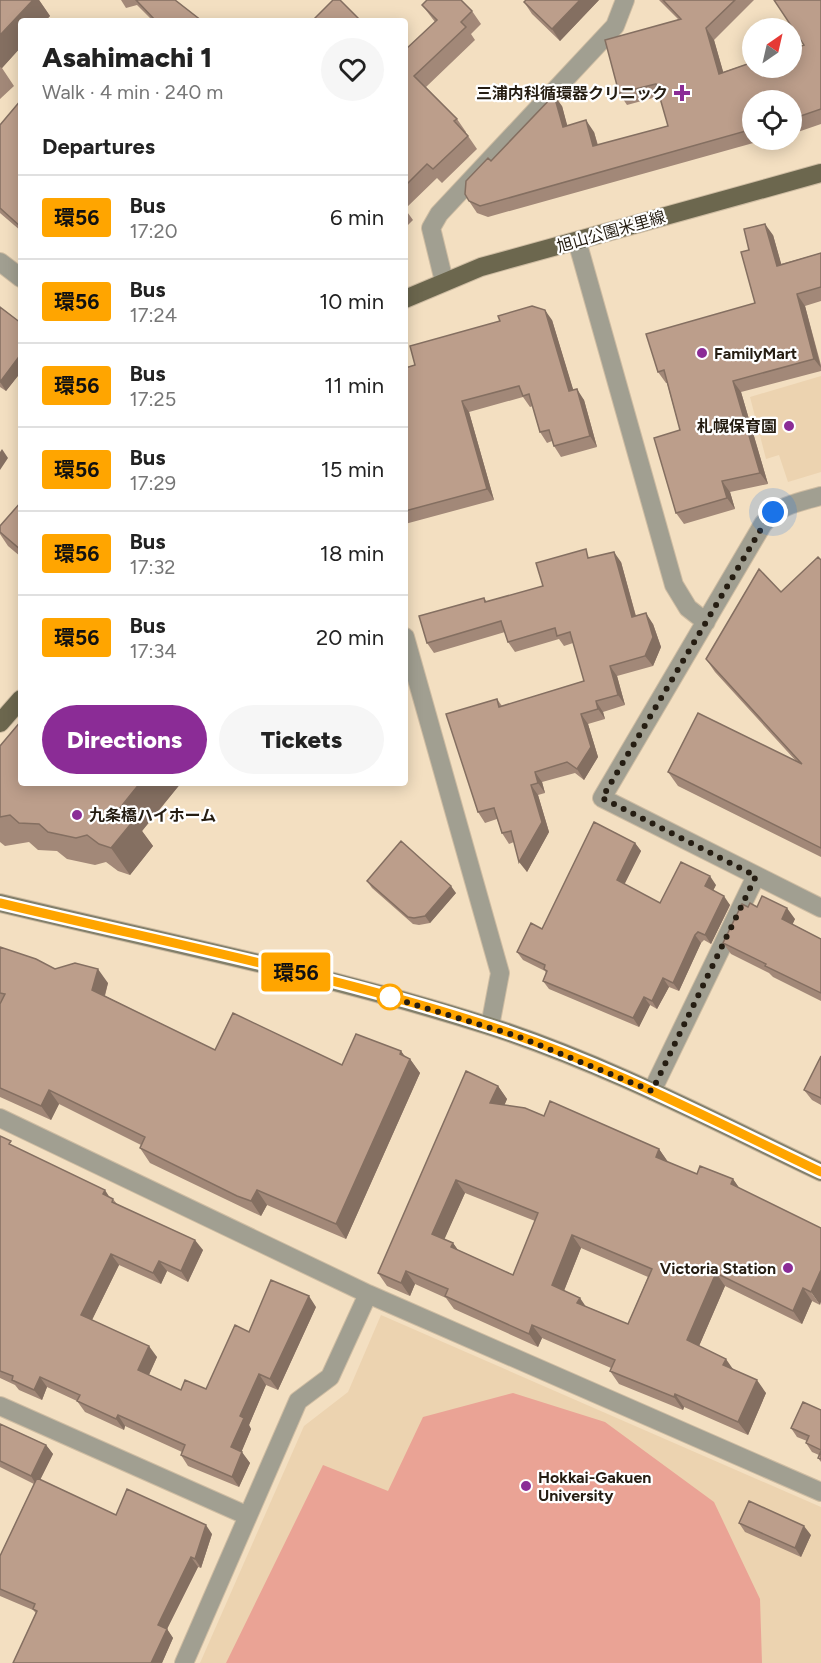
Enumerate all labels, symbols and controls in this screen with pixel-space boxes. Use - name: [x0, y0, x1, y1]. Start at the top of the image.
- north arrow: [742, 18, 802, 78]
- map controls: [742, 18, 802, 150]
- button: heart: [321, 38, 384, 101]
- text: Asahimachi 1: [42, 40, 212, 74]
- text: Walk · 4 min · 240 m: [42, 80, 223, 104]
- place label: 三浦内科循環器クリニック: [476, 84, 668, 103]
- marker: 三浦内科循環器クリニック: [673, 84, 691, 102]
- button: locate: [742, 90, 802, 150]
- text: Departures: [42, 133, 155, 160]
- text: Bus: [129, 192, 166, 219]
- text: 6 min: [330, 204, 384, 231]
- text: 環56: [54, 205, 99, 230]
- street label: 旭山公園米里線: [555, 207, 668, 256]
- text: 17:20: [129, 219, 177, 243]
- text: Bus: [129, 276, 166, 303]
- text: 10 min: [319, 288, 384, 315]
- text: 環56: [54, 289, 99, 314]
- text: 17:24: [129, 303, 177, 327]
- place label: FamilyMart: [714, 344, 797, 363]
- marker: FamilyMart: [695, 346, 709, 360]
- text: Bus: [129, 360, 166, 387]
- text: 11 min: [324, 372, 384, 399]
- text: 環56: [54, 373, 99, 398]
- text: 17:25: [129, 387, 176, 411]
- place label: 札幌保育園: [697, 417, 777, 436]
- marker: 札幌保育園: [782, 419, 796, 433]
- text: Bus: [129, 444, 166, 471]
- text: 15 min: [321, 456, 384, 483]
- text: 環56: [54, 457, 99, 482]
- text: 17:29: [129, 471, 176, 495]
- your location: [758, 497, 788, 527]
- text: Bus: [129, 528, 166, 555]
- text: 18 min: [320, 540, 384, 567]
- text: 環56: [54, 541, 99, 566]
- text: 17:32: [129, 555, 176, 579]
- text: Bus: [129, 612, 166, 639]
- text: 20 min: [316, 624, 384, 651]
- text: 環56: [54, 625, 99, 650]
- text: 17:34: [129, 639, 177, 663]
- button: Directions: [42, 705, 207, 774]
- button: Tickets: [219, 705, 384, 774]
- place label: 九条橋ハイホーム: [89, 806, 216, 825]
- marker: 九条橋ハイホーム: [70, 808, 84, 822]
- line badge: 環56: [262, 952, 330, 992]
- text: 環56: [273, 960, 319, 985]
- unlabelled marker: [377, 984, 403, 1010]
- place label: Victoria Station: [660, 1259, 776, 1278]
- marker: Victoria Station: [781, 1261, 795, 1275]
- place label: Hokkai-Gakuen University: [538, 1468, 651, 1505]
- marker: Hokkai-Gakuen University: [519, 1479, 533, 1493]

